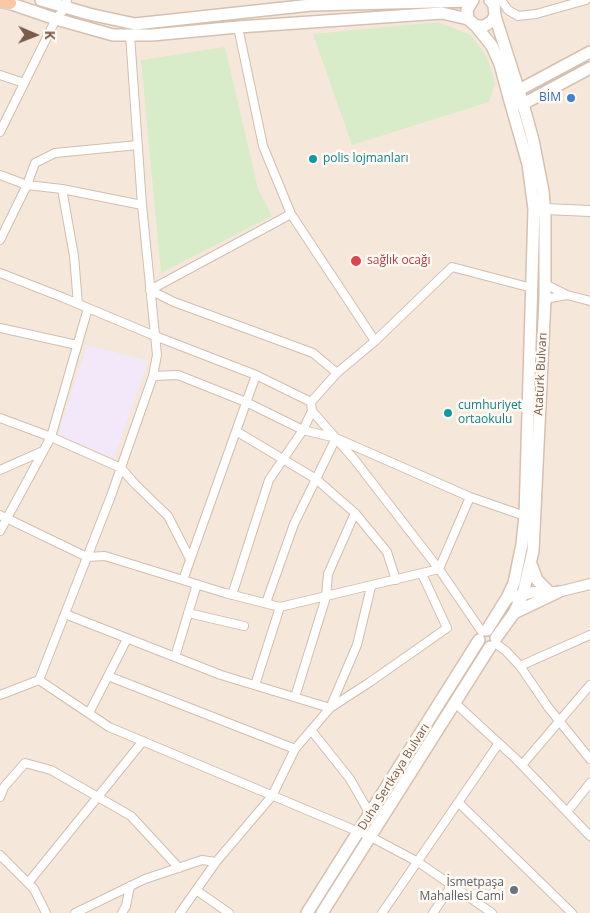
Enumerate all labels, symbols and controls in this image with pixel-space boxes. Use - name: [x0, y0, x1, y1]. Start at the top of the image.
- north arrow: [10, 10, 60, 60]
- text: K: [41, 30, 60, 40]
- place label: BİM: [539, 91, 561, 105]
- marker: BİM: [565, 92, 577, 104]
- place label: polis lojmanları: [323, 152, 408, 166]
- marker: polis lojmanları: [307, 153, 319, 165]
- marker: sağlık ocağı: [349, 254, 363, 268]
- place label: sağlık ocağı: [367, 254, 431, 268]
- street label: Atatürk Bulvarı: [532, 332, 550, 416]
- place label: cumhuriyet ortaokulu: [458, 399, 522, 427]
- marker: cumhuriyet ortaokulu: [442, 407, 454, 419]
- street label: Duha Sertkaya Bulvarı: [355, 721, 433, 833]
- place label: İsmetpaşa Mahallesi Cami: [419, 876, 504, 904]
- marker: İsmetpaşa Mahallesi Cami: [508, 884, 520, 896]

